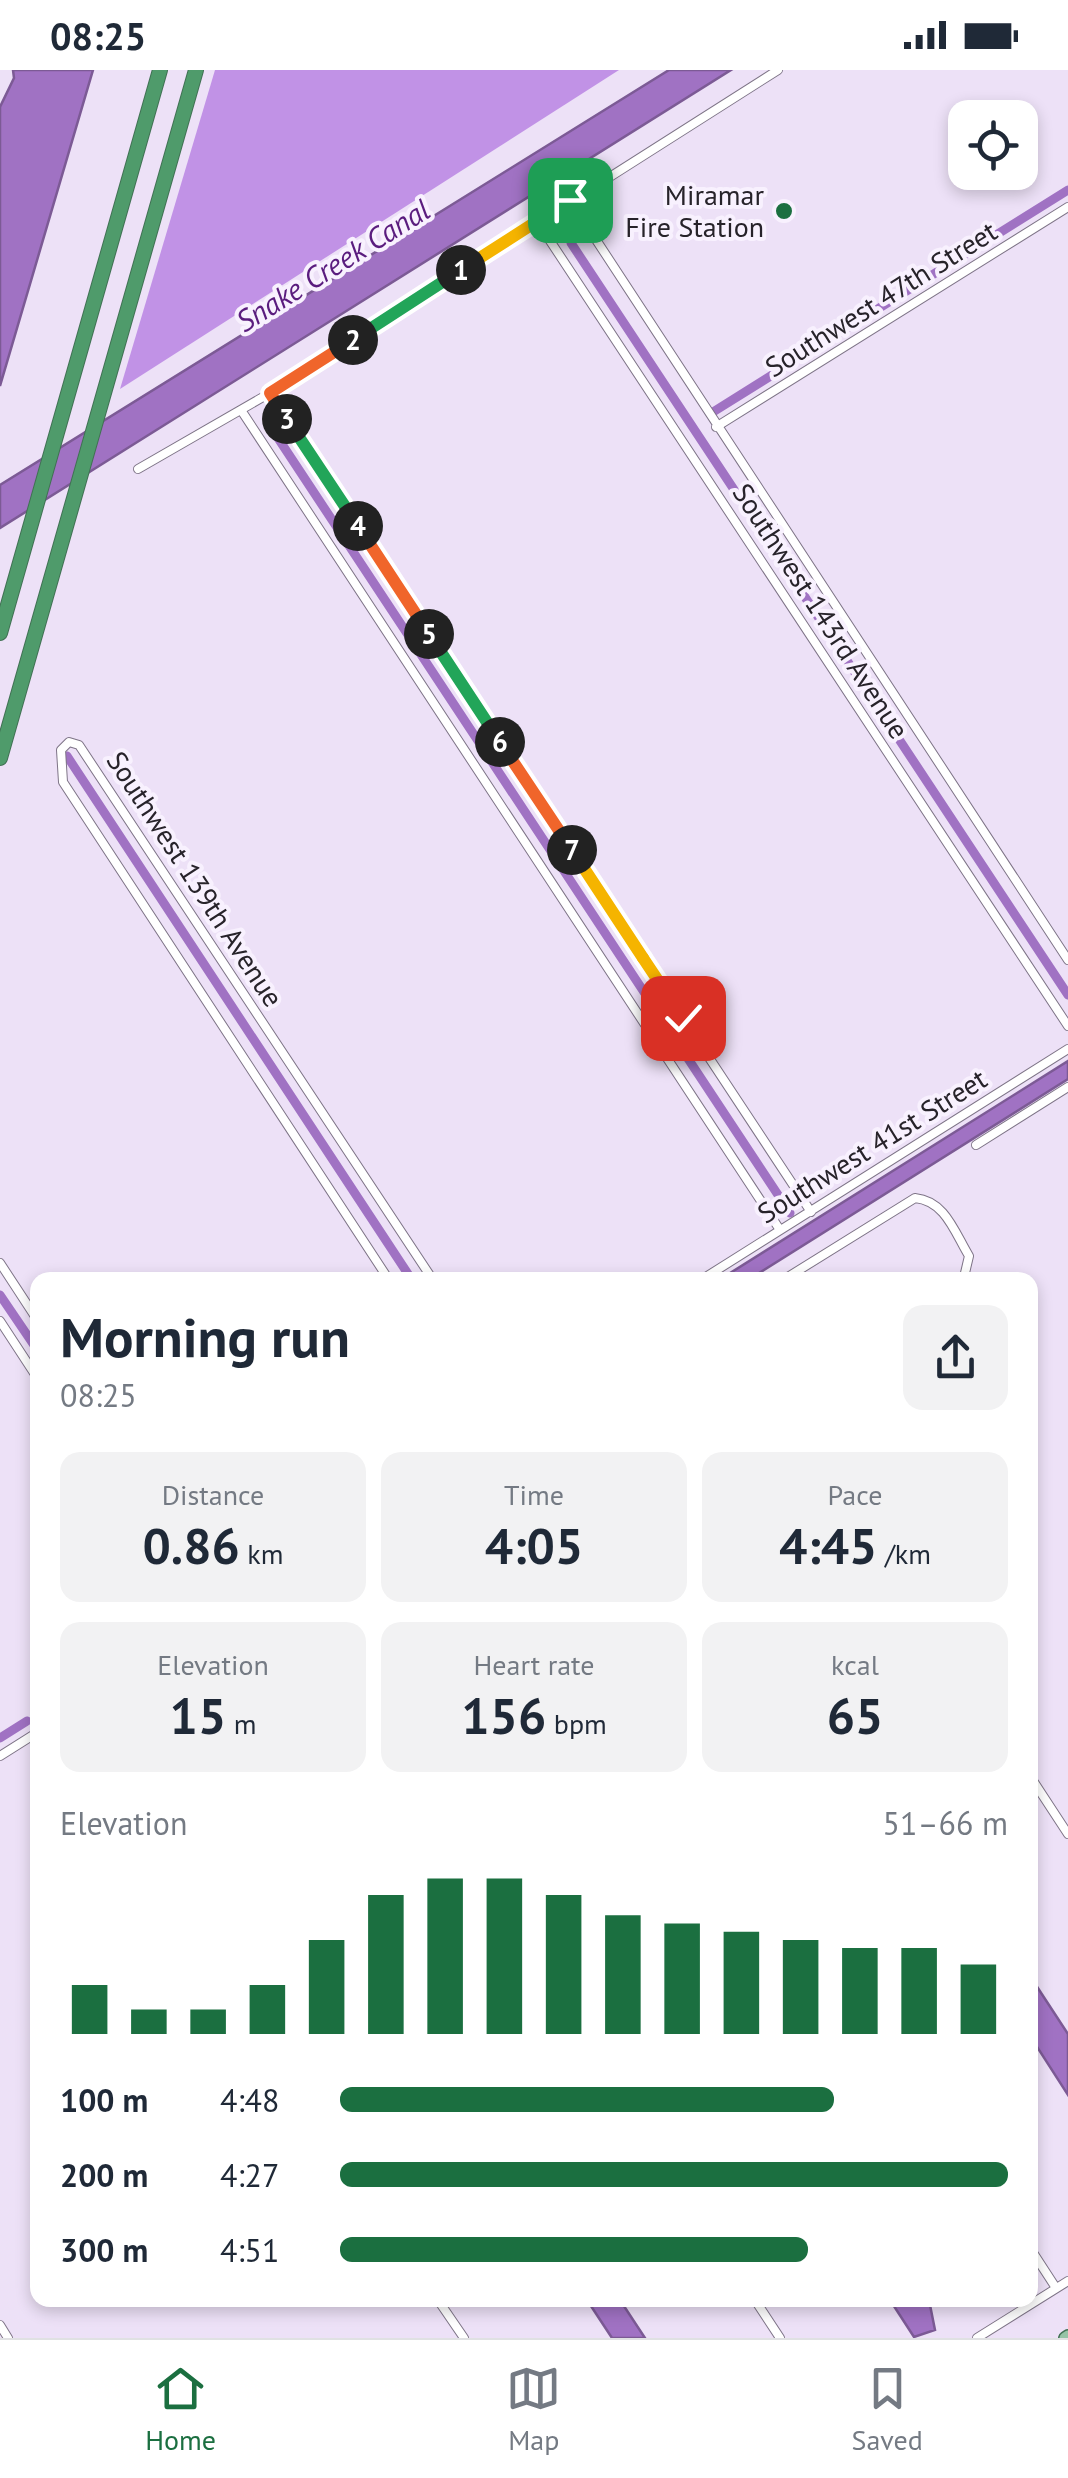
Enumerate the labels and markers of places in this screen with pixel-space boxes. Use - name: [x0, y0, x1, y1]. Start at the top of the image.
- pin: [528, 158, 613, 243]
- place label: Miramar Fire Station: [625, 176, 764, 245]
- marker: Miramar Fire Station: [773, 200, 795, 222]
- pin: 1: [436, 245, 486, 295]
- pin: 2: [328, 315, 378, 365]
- pin: 3: [262, 394, 312, 444]
- pin: 4: [333, 501, 383, 551]
- pin: 5: [404, 609, 454, 659]
- pin: 6: [475, 717, 525, 767]
- pin: 7: [547, 825, 597, 875]
- pin: [641, 976, 726, 1061]

